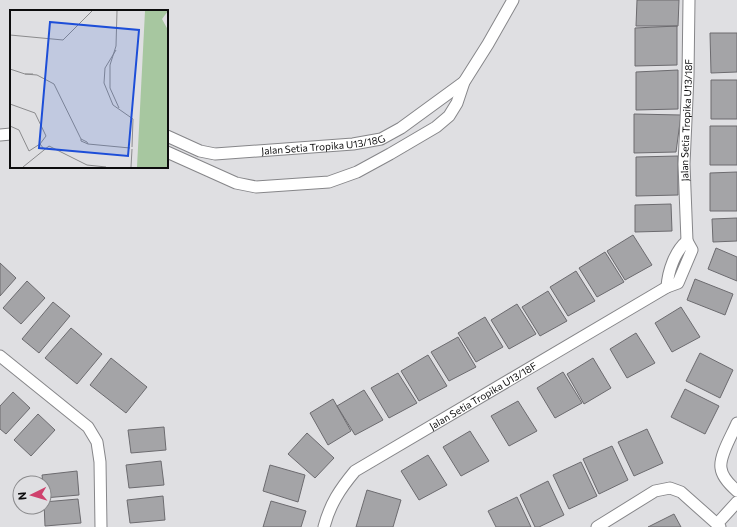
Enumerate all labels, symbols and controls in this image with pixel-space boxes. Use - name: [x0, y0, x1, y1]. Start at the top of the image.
- inset map: [10, 10, 168, 168]
- street label: Jalan Setia Tropika U13/18F: [678, 58, 694, 182]
- street label: Jalan Setia Tropika U13/18G: [261, 132, 387, 157]
- street label: Jalan Setia Tropika U13/18F: [427, 359, 539, 432]
- north arrow: [12, 475, 52, 515]
- text: N: [15, 491, 28, 501]

